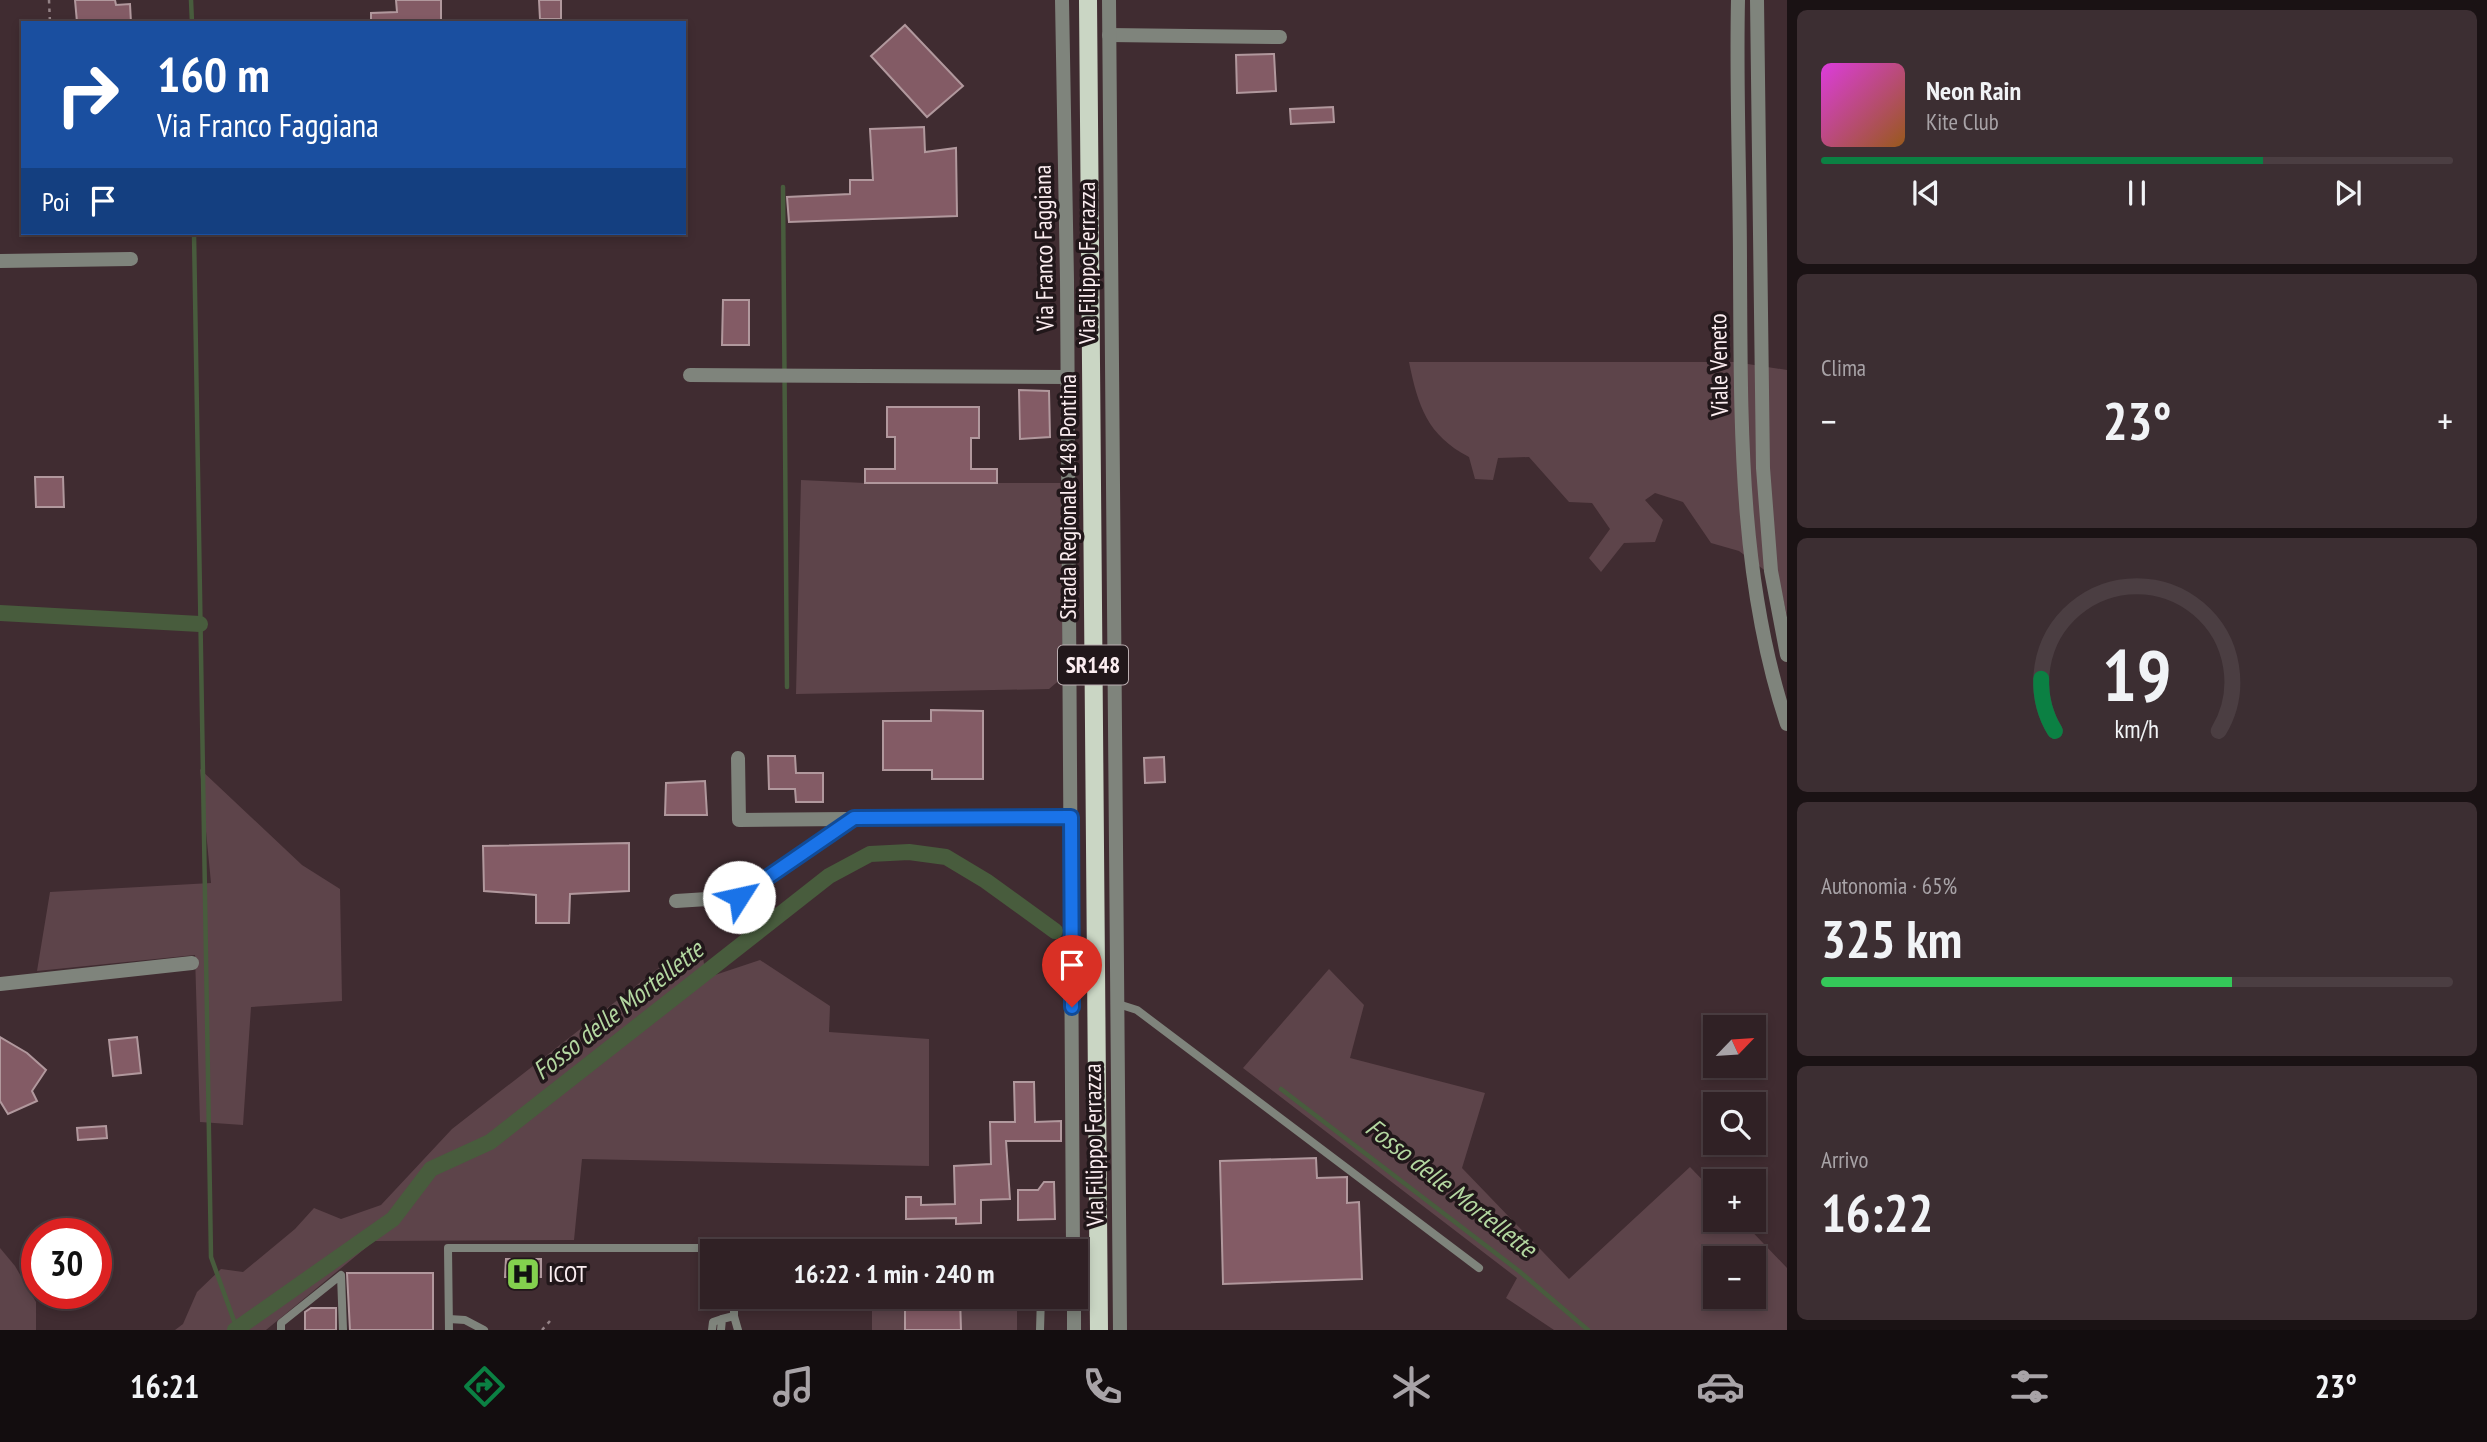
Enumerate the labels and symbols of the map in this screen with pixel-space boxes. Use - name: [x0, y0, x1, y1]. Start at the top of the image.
- street label: Via Franco Faggiana: [1027, 165, 1060, 332]
- street label: Via Filippo Ferrazza: [1071, 182, 1102, 345]
- street label: Viale Veneto: [1702, 313, 1735, 418]
- street label: Strada Regionale 148 Pontina: [1052, 374, 1083, 620]
- road number: SR148: [1058, 646, 1128, 684]
- position arrow: [702, 860, 776, 934]
- water label: Fosso delle Mortellette: [526, 931, 711, 1087]
- pin: [1042, 935, 1102, 1007]
- north arrow: [1703, 1015, 1766, 1078]
- street label: Via Filippo Ferrazza: [1077, 1063, 1110, 1228]
- water label: Fosso delle Mortellette: [1359, 1111, 1545, 1266]
- speed limit sign: 30: [21, 1218, 112, 1309]
- hospital icon: ICOT: [504, 1255, 542, 1293]
- place label: ICOT: [548, 1258, 587, 1289]

